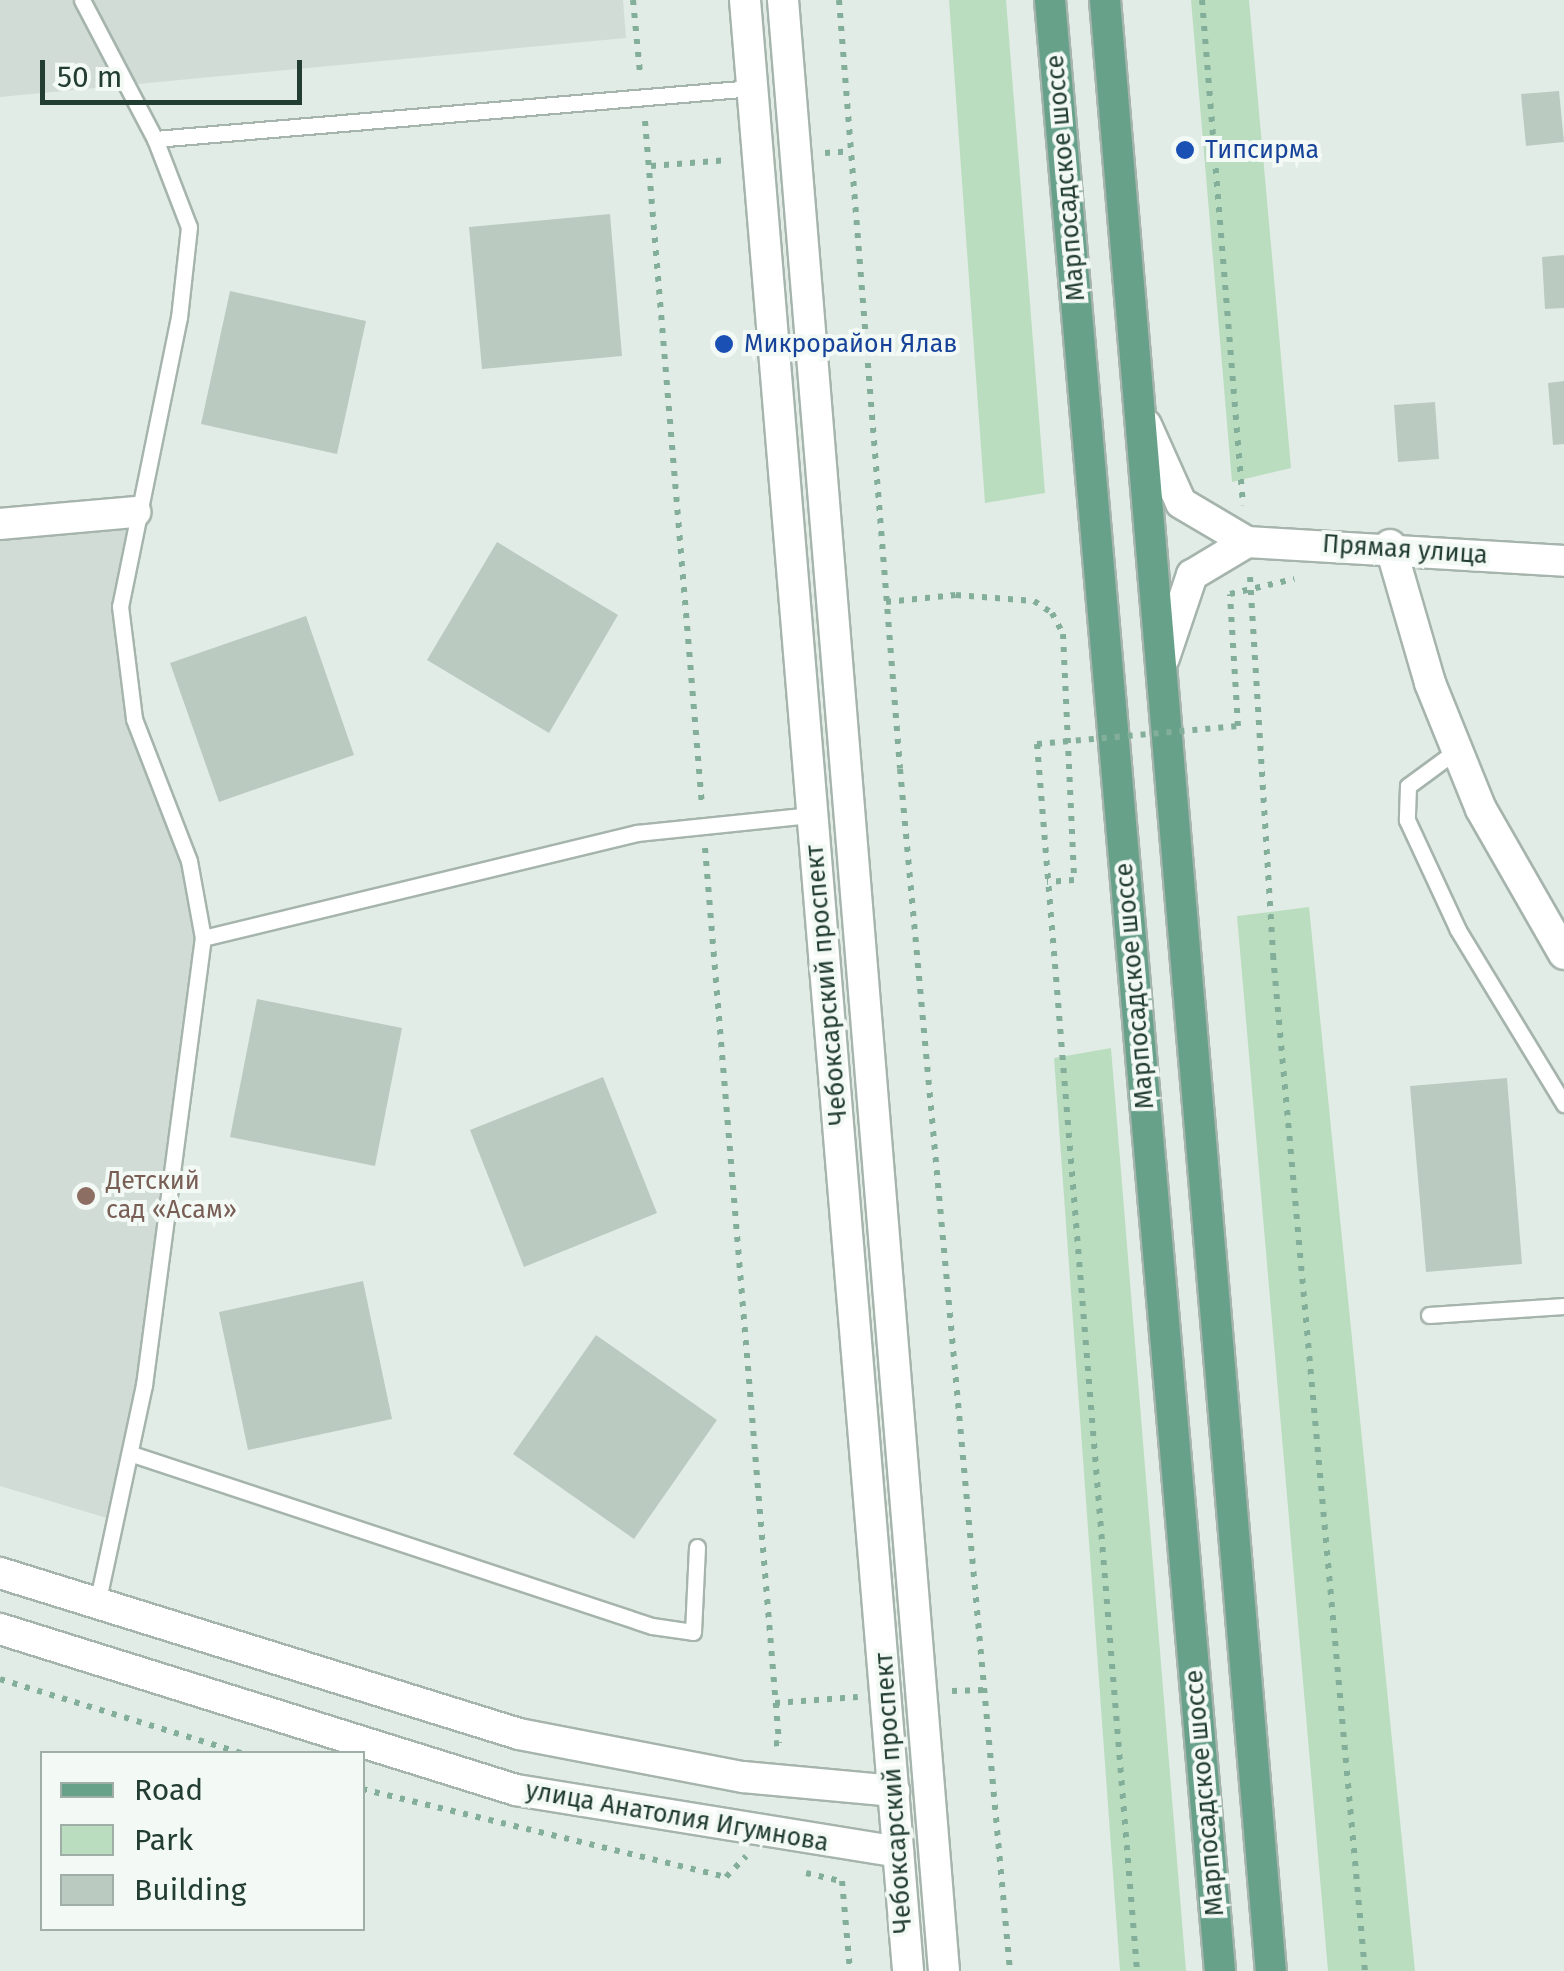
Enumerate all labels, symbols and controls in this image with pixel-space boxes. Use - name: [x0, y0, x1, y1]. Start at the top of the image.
- scale bar: [45, 40, 308, 102]
- street label: Марпосадское шоссе: [1040, 54, 1092, 302]
- text: 50 m: [57, 59, 122, 95]
- place label: Типсирма: [1205, 135, 1319, 165]
- marker: Типсирма: [1174, 139, 1196, 161]
- place label: Микрорайон Ялав: [744, 329, 957, 359]
- marker: Микрорайон Ялав: [713, 333, 735, 355]
- street label: Прямая улица: [1321, 529, 1489, 571]
- street label: Чебоксарский проспект: [800, 844, 854, 1126]
- street label: Марпосадское шоссе: [1109, 862, 1161, 1110]
- place label: Детский сад «Асам»: [106, 1167, 237, 1226]
- marker: Детский сад «Асам»: [75, 1185, 97, 1207]
- street label: Чебоксарский проспект: [869, 1652, 919, 1934]
- street label: Марпосадское шоссе: [1179, 1669, 1231, 1917]
- legend: [40, 1751, 365, 1931]
- text: Road: [134, 1772, 203, 1808]
- street label: улица Анатолия Игумнова: [523, 1776, 831, 1858]
- text: Park: [134, 1822, 193, 1858]
- text: Building: [134, 1872, 246, 1908]

